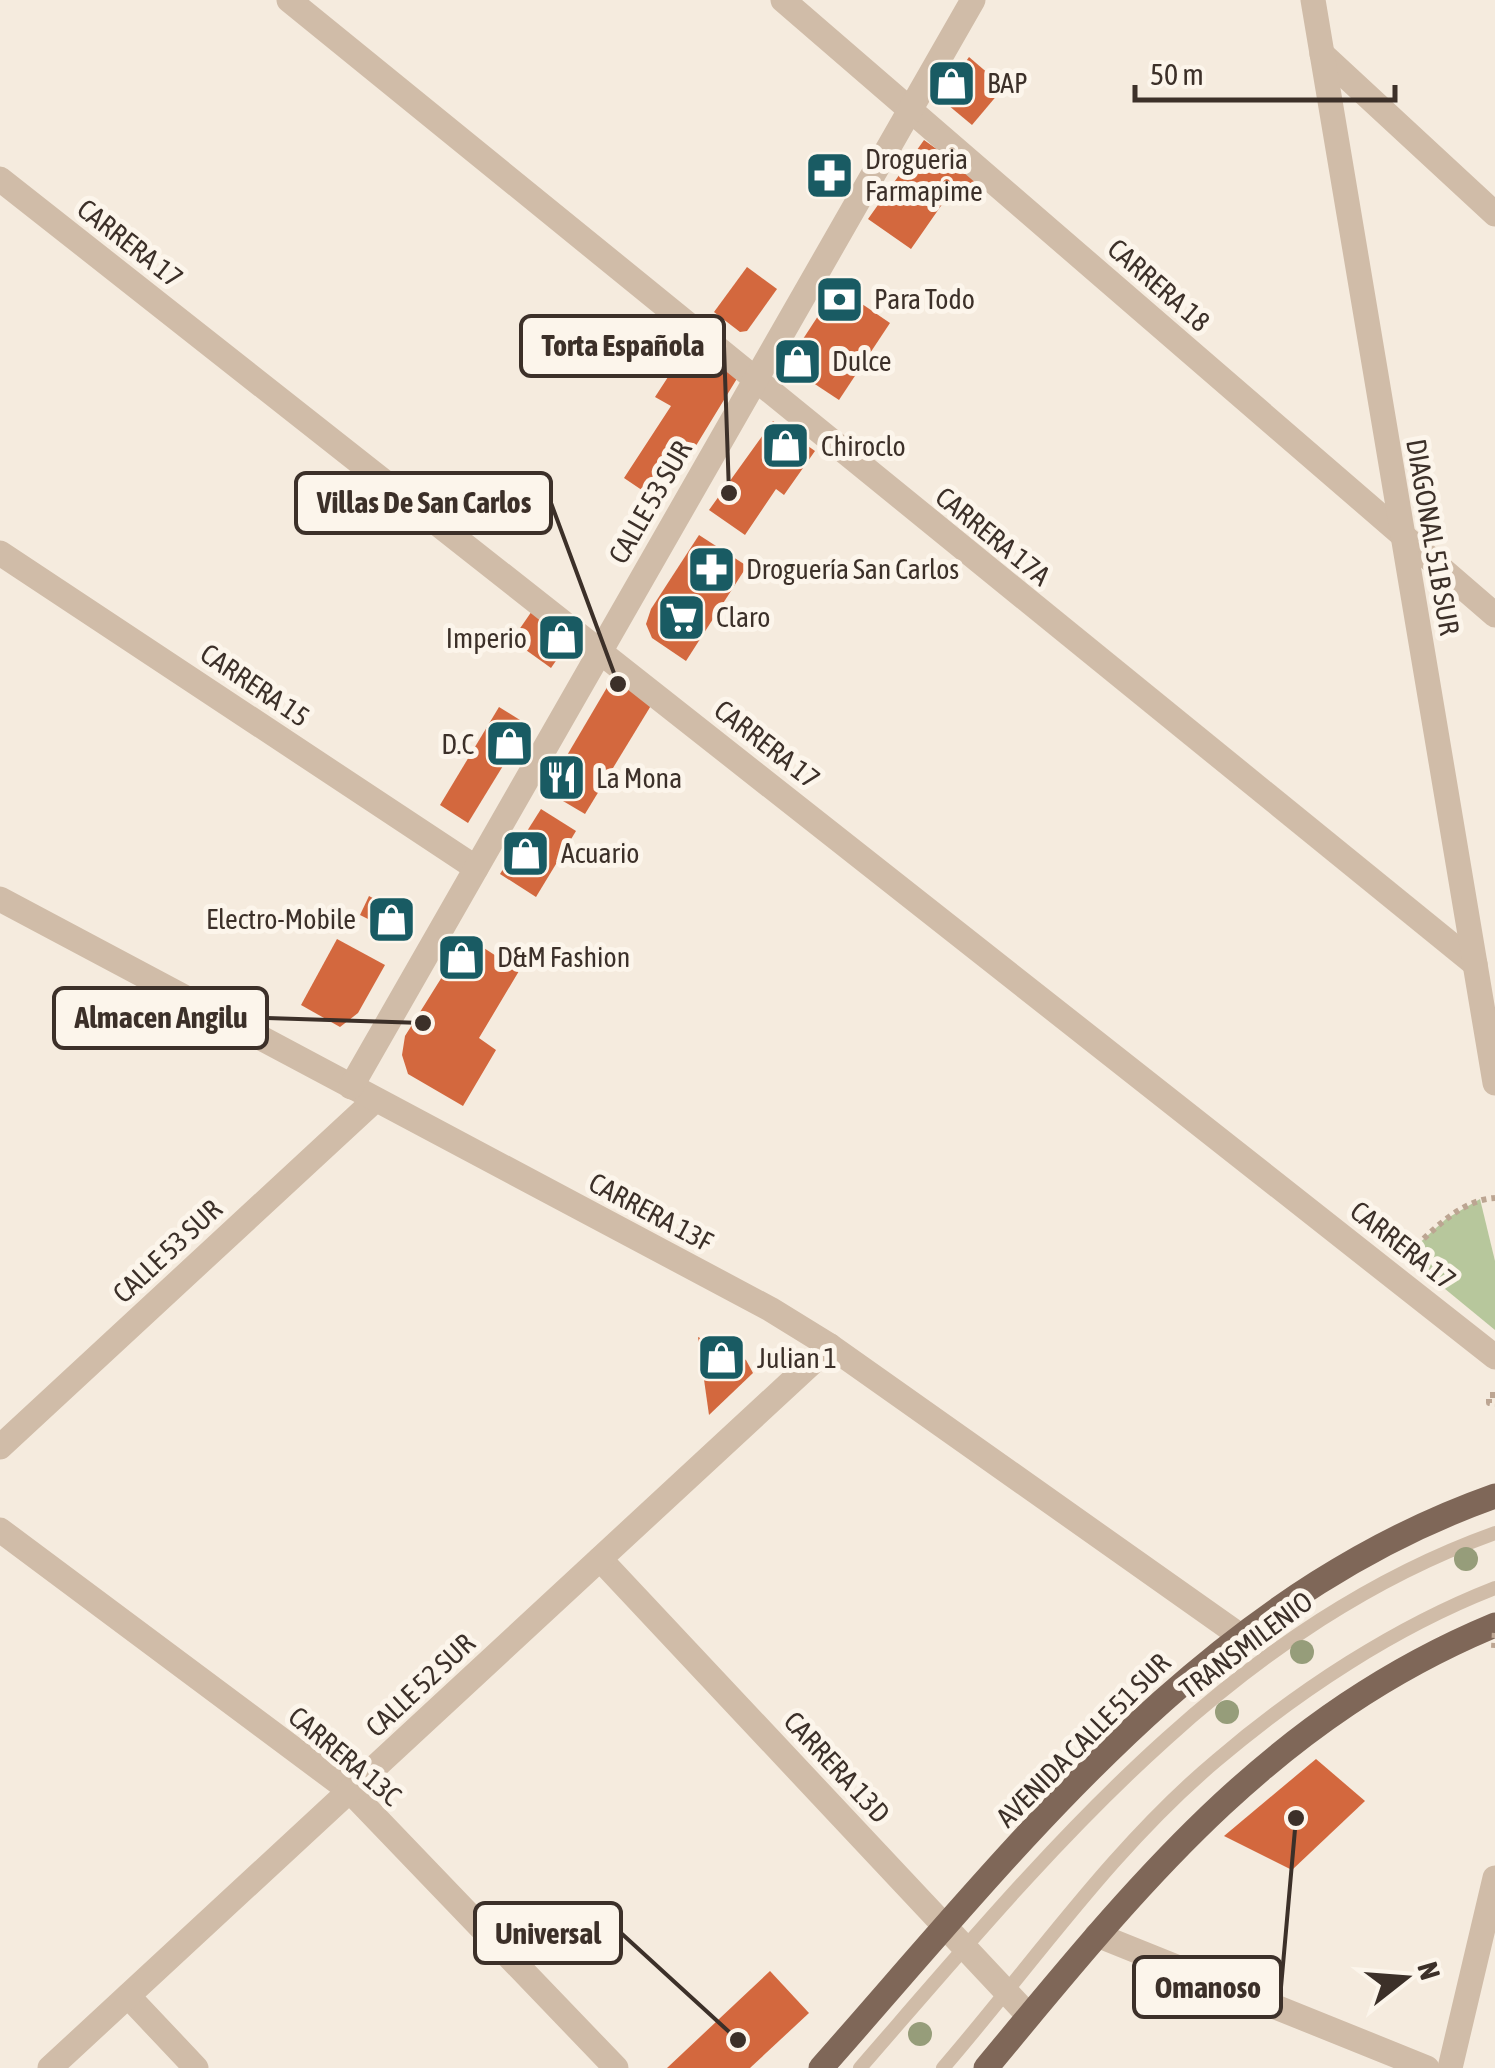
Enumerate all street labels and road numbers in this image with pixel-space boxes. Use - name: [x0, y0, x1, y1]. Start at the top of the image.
- street label: CARRERA 17: [71, 192, 189, 294]
- street label: CARRERA 18: [1102, 232, 1216, 338]
- street label: CALLE 53 SUR: [602, 435, 698, 569]
- street label: DIAGONAL 51B SUR: [1400, 437, 1466, 637]
- street label: CARRERA 17A: [929, 480, 1057, 592]
- street label: CARRERA 15: [195, 637, 315, 733]
- street label: CARRERA 17: [708, 693, 826, 795]
- street label: CARRERA 13F: [584, 1166, 718, 1258]
- street label: CALLE 53 SUR: [106, 1193, 228, 1309]
- street label: CARRERA 17: [1344, 1194, 1462, 1296]
- street label: TRANSMILENIO: [1174, 1585, 1318, 1705]
- street label: CALLE 52 SUR: [359, 1627, 481, 1743]
- street label: AVENIDA CALLE 51 SUR: [990, 1647, 1176, 1833]
- street label: CARRERA 13C: [282, 1700, 408, 1812]
- street label: CARRERA 13D: [778, 1705, 896, 1829]

